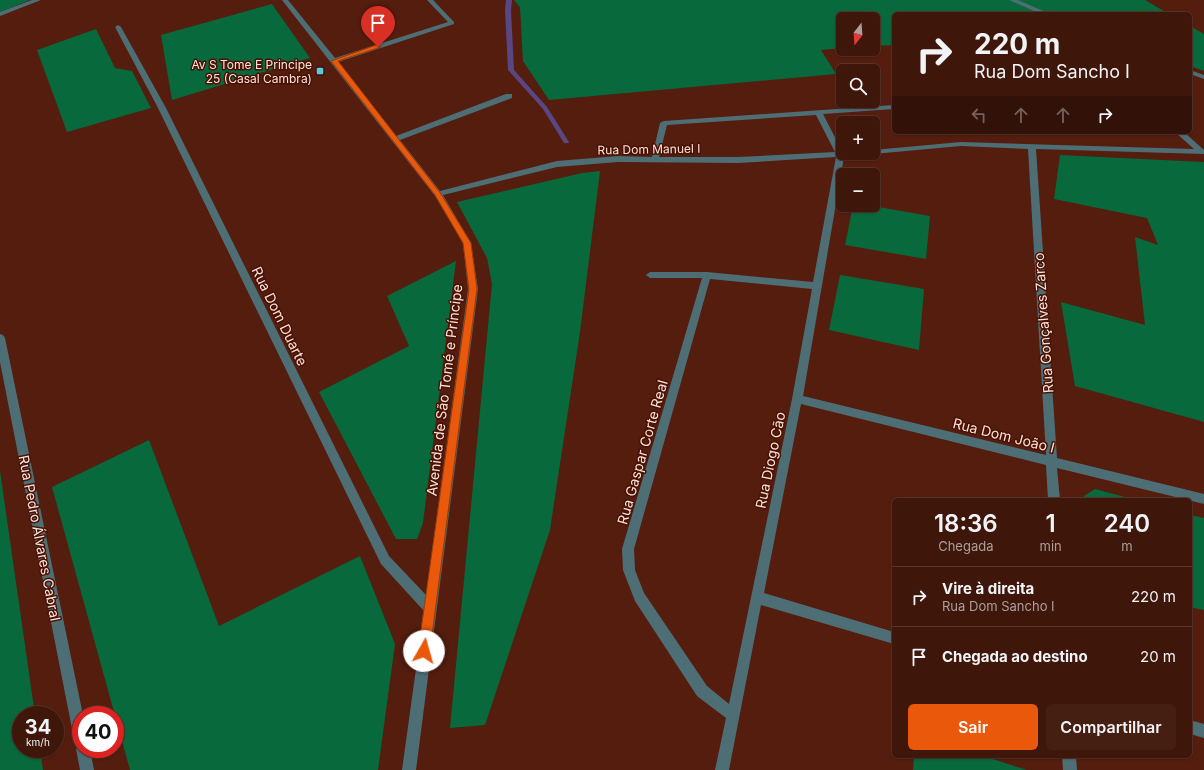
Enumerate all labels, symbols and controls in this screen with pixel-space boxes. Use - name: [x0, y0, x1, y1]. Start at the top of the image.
- pin: [361, 6, 395, 47]
- icon: arrive: [367, 12, 389, 34]
- north arrow: [836, 12, 880, 56]
- map controls: [836, 12, 880, 212]
- text: 220 m: [974, 27, 1060, 61]
- icon: right: [908, 28, 960, 80]
- place label: Av S Tome E Principe 25 (Casal Cambra): [191, 57, 312, 86]
- text: Rua Dom Sancho I: [974, 61, 1130, 82]
- button: search: [836, 64, 880, 108]
- marker: Av S Tome E Principe 25 (Casal Cambra): [315, 66, 325, 76]
- icon: left: [968, 104, 990, 126]
- icon: ahead: [1010, 104, 1032, 126]
- icon: ahead: [1052, 104, 1074, 126]
- icon: right: [1094, 104, 1116, 126]
- button: +: [836, 116, 880, 160]
- street label: Rua Dom Manuel I: [597, 141, 701, 157]
- button: −: [836, 168, 880, 212]
- street label: Rua Gonçalves Zarco: [1030, 252, 1056, 394]
- street label: Rua Dom Duarte: [249, 264, 311, 368]
- street label: Avenida de São Tomé e Príncipe: [423, 283, 465, 497]
- street label: Rua Gaspar Corte Real: [613, 378, 671, 526]
- street label: Rua Diogo Cão: [751, 410, 789, 510]
- street label: Rua Dom João I: [951, 414, 1057, 456]
- street label: Rua Pedro Álvares Cabral: [16, 454, 64, 622]
- text: 18:36: [934, 509, 998, 538]
- text: 1: [1046, 509, 1056, 538]
- text: 240: [1104, 509, 1150, 538]
- text: Chegada: [938, 538, 993, 554]
- text: min: [1040, 538, 1062, 554]
- text: m: [1121, 538, 1133, 554]
- text: Vire à direita: [942, 579, 1034, 598]
- icon: right: [908, 586, 930, 608]
- text: 220 m: [1131, 587, 1176, 606]
- text: Rua Dom Sancho I: [942, 598, 1055, 614]
- position arrow: [403, 630, 445, 672]
- icon: arrive: [908, 646, 930, 668]
- text: Chegada ao destino: [942, 647, 1088, 666]
- text: 20 m: [1140, 647, 1176, 666]
- button: Sair: [908, 704, 1038, 750]
- button: Compartilhar: [1046, 704, 1176, 750]
- speed limit sign: 40: [72, 706, 124, 758]
- text: 34: [25, 715, 51, 739]
- text: km/h: [26, 736, 50, 748]

